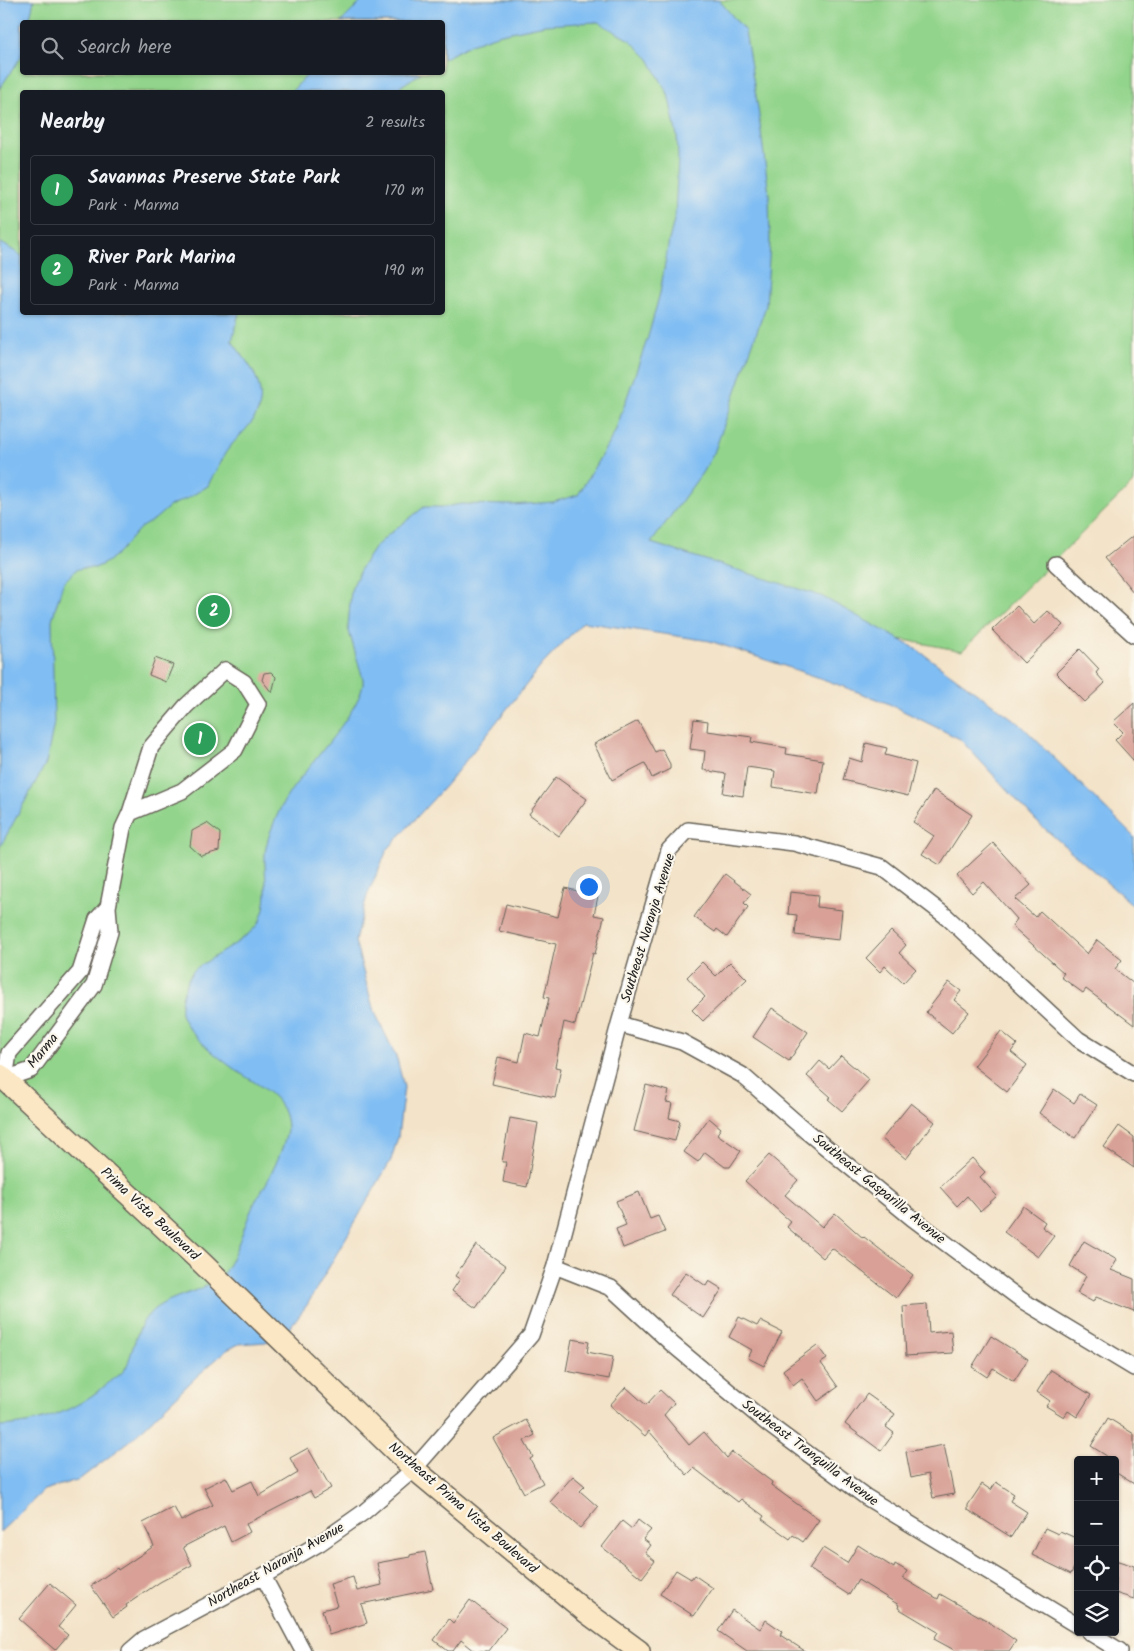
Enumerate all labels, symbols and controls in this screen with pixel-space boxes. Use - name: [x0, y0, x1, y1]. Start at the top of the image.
- search box: [20, 20, 445, 75]
- text: Search here: [78, 33, 172, 63]
- icon: search: [38, 34, 66, 62]
- text: Nearby: [40, 106, 105, 139]
- text: 2 results: [365, 110, 425, 135]
- text: Savannas Preserve State Park: [88, 163, 339, 193]
- text: 1: [55, 178, 59, 203]
- text: 170 m: [384, 178, 424, 203]
- text: Park · Marma: [88, 193, 179, 218]
- text: River Park Marina: [88, 243, 236, 273]
- text: 2: [52, 258, 62, 283]
- text: 190 m: [384, 258, 424, 283]
- text: Park · Marma: [88, 273, 179, 298]
- pin: 2: [198, 592, 230, 630]
- pin: 1: [184, 720, 216, 758]
- street label: Southeast Naranja Avenue: [615, 850, 681, 1005]
- your location: [576, 874, 602, 900]
- street label: Marma: [22, 1029, 64, 1073]
- street label: Southeast Gasparilla Avenue: [808, 1128, 951, 1250]
- street label: Prima Vista Boulevard: [95, 1162, 205, 1267]
- street label: Southeast Tranquilla Avenue: [737, 1394, 884, 1512]
- street label: Northeast Prima Vista Boulevard: [383, 1437, 544, 1580]
- map controls: [1074, 1456, 1119, 1636]
- button: +: [1074, 1456, 1119, 1501]
- button: −: [1074, 1501, 1119, 1546]
- street label: Northeast Naranja Avenue: [203, 1516, 349, 1613]
- button: locate: [1074, 1546, 1119, 1591]
- button: layers: [1074, 1591, 1119, 1636]

